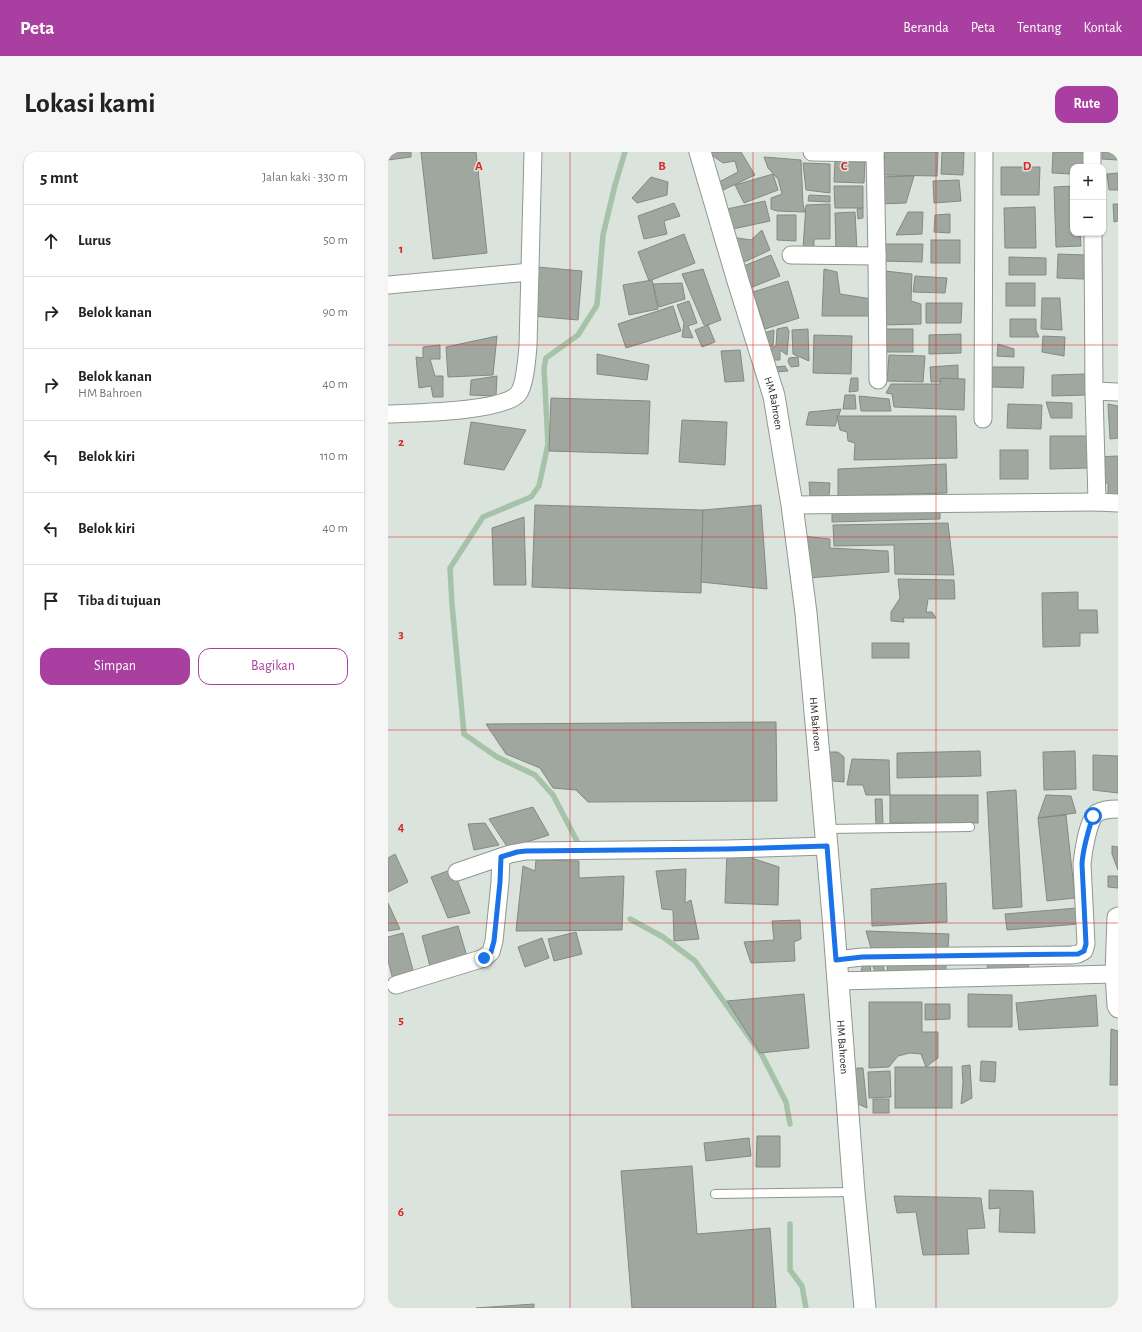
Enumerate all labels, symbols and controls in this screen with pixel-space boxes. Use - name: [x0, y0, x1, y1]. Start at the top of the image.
- text: Peta: [20, 19, 54, 38]
- text: Beranda: [903, 21, 949, 35]
- text: Peta: [971, 21, 995, 35]
- text: Tentang: [1017, 21, 1061, 35]
- text: Kontak: [1083, 21, 1122, 35]
- button: Rute: [1055, 86, 1118, 123]
- text: Lokasi kami: [24, 90, 156, 118]
- text: A: [475, 160, 483, 173]
- text: B: [658, 160, 666, 173]
- text: C: [841, 160, 848, 173]
- text: D: [1023, 160, 1032, 173]
- map controls: [1070, 164, 1106, 236]
- button: +: [1070, 164, 1106, 200]
- text: 5 mnt: [40, 169, 78, 186]
- text: Jalan kaki · 330 m: [262, 171, 348, 184]
- button: −: [1070, 200, 1106, 236]
- icon: ahead: [40, 230, 62, 252]
- text: Lurus: [78, 233, 111, 248]
- text: 50 m: [323, 234, 348, 247]
- text: 1: [399, 243, 403, 256]
- icon: right: [40, 302, 62, 324]
- text: Belok kanan: [78, 305, 152, 320]
- text: 90 m: [322, 306, 348, 319]
- text: Belok kanan: [78, 369, 152, 384]
- icon: right: [40, 374, 62, 396]
- street label: HM Bahroen: [763, 375, 785, 431]
- text: 40 m: [322, 378, 348, 391]
- text: HM Bahroen: [78, 387, 142, 400]
- text: 2: [398, 436, 404, 449]
- icon: left: [40, 446, 62, 468]
- text: Belok kiri: [78, 449, 135, 464]
- text: 110 m: [320, 450, 348, 463]
- icon: left: [40, 518, 62, 540]
- text: Belok kiri: [78, 521, 135, 536]
- text: 40 m: [322, 522, 348, 535]
- icon: arrive: [40, 590, 62, 612]
- text: Tiba di tujuan: [78, 593, 161, 608]
- text: 3: [398, 628, 404, 641]
- button: Simpan: [40, 648, 190, 685]
- button: Bagikan: [198, 648, 348, 685]
- street label: HM Bahroen: [808, 697, 824, 752]
- route start: [1084, 807, 1102, 825]
- text: 4: [398, 821, 405, 834]
- route end: [475, 949, 493, 967]
- text: 5: [398, 1014, 404, 1027]
- street label: HM Bahroen: [835, 1020, 851, 1075]
- text: 6: [398, 1206, 404, 1219]

